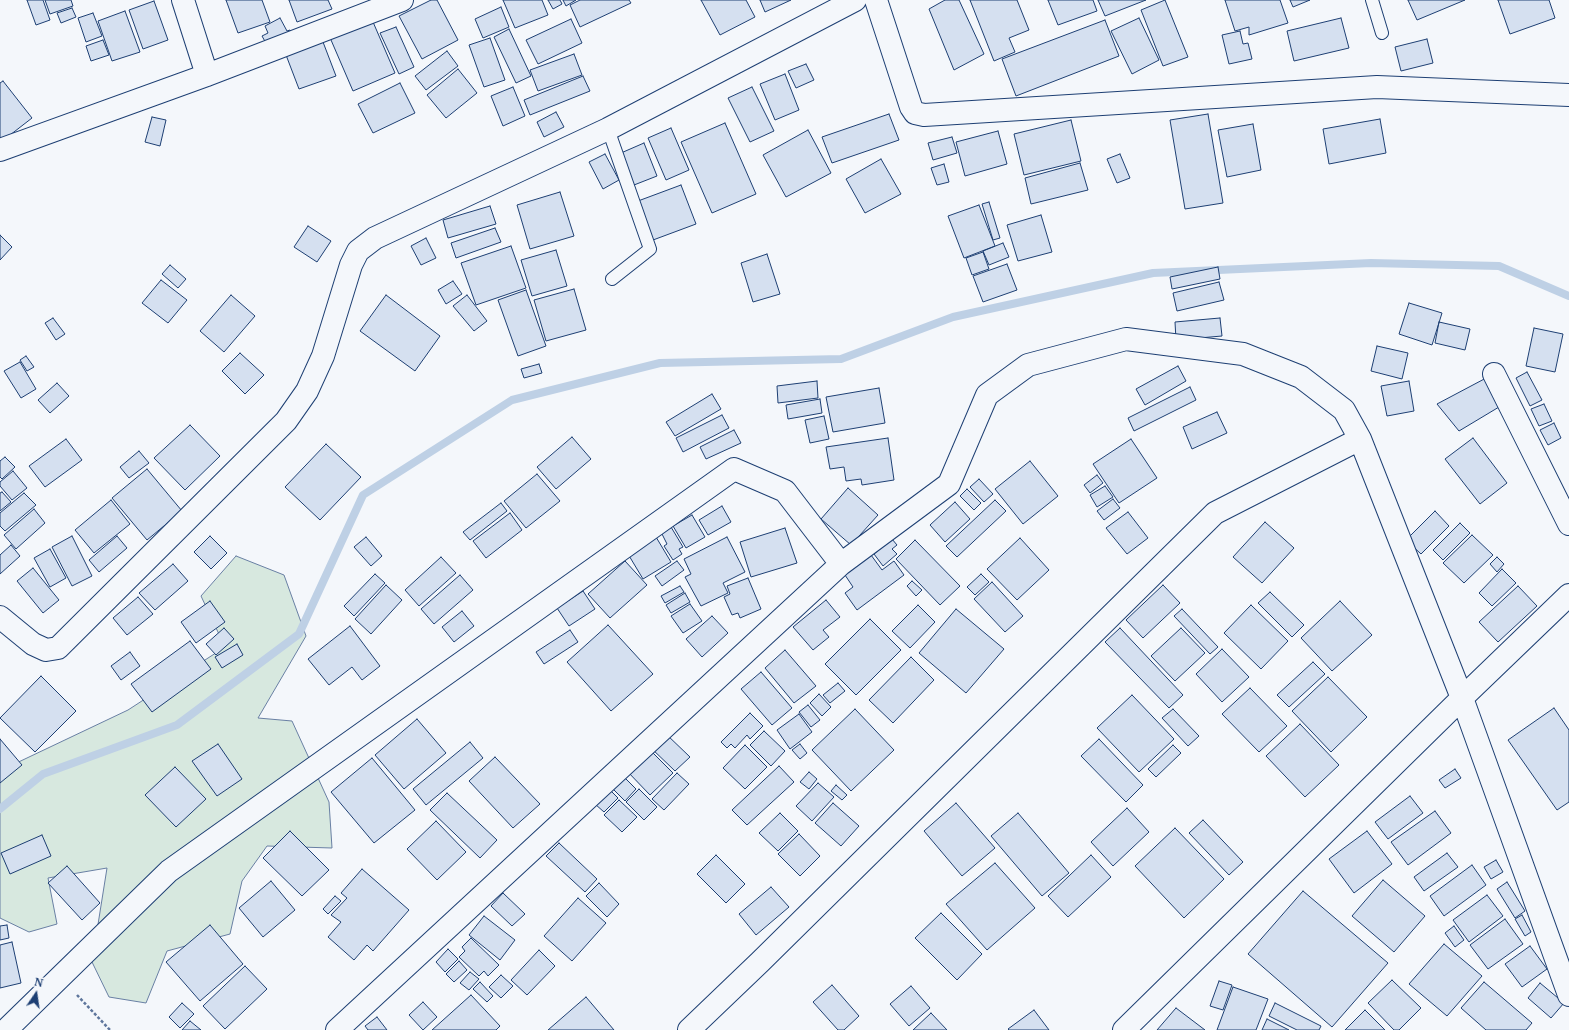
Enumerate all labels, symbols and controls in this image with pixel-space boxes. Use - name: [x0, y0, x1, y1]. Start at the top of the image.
- north arrow: [16, 974, 56, 1014]
- text: N: [33, 974, 45, 990]

